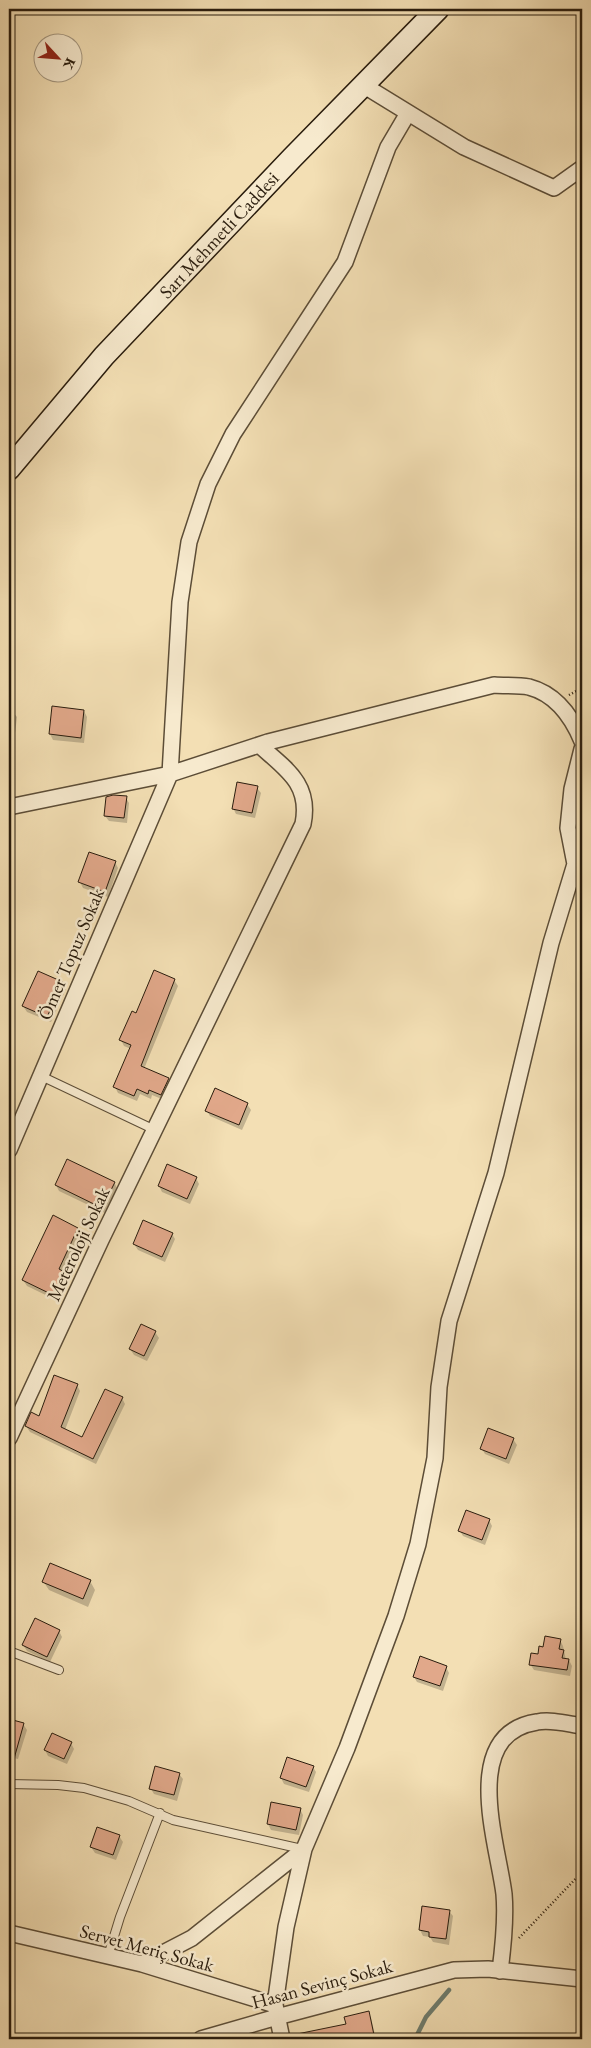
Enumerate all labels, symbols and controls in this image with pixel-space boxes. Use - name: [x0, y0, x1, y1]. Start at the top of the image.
- north arrow: [32, 32, 82, 82]
- text: K: [59, 55, 80, 73]
- street label: Sarı Mehmetli Caddesi: [154, 166, 285, 304]
- street label: Ömer Topuz Sokak: [32, 883, 111, 1024]
- street label: Meteroloji Sokak: [41, 1182, 116, 1305]
- street label: Servet Meriç Sokak: [77, 1918, 218, 1978]
- street label: Hasan Sevinç Sokak: [249, 1953, 396, 2015]

